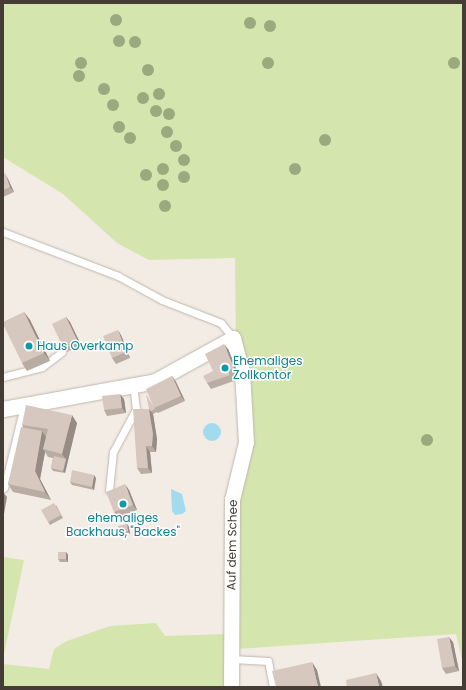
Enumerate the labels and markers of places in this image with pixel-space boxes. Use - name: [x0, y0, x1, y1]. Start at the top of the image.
- place label: Haus Overkamp: [37, 339, 133, 353]
- marker: Haus Overkamp: [24, 341, 34, 351]
- place label: Ehemaliges Zollkontor: [233, 354, 302, 382]
- marker: Ehemaliges Zollkontor: [220, 363, 230, 373]
- marker: ehemaliges Backhaus, "Backes": [118, 499, 128, 509]
- place label: ehemaliges Backhaus, "Backes": [66, 511, 180, 539]

